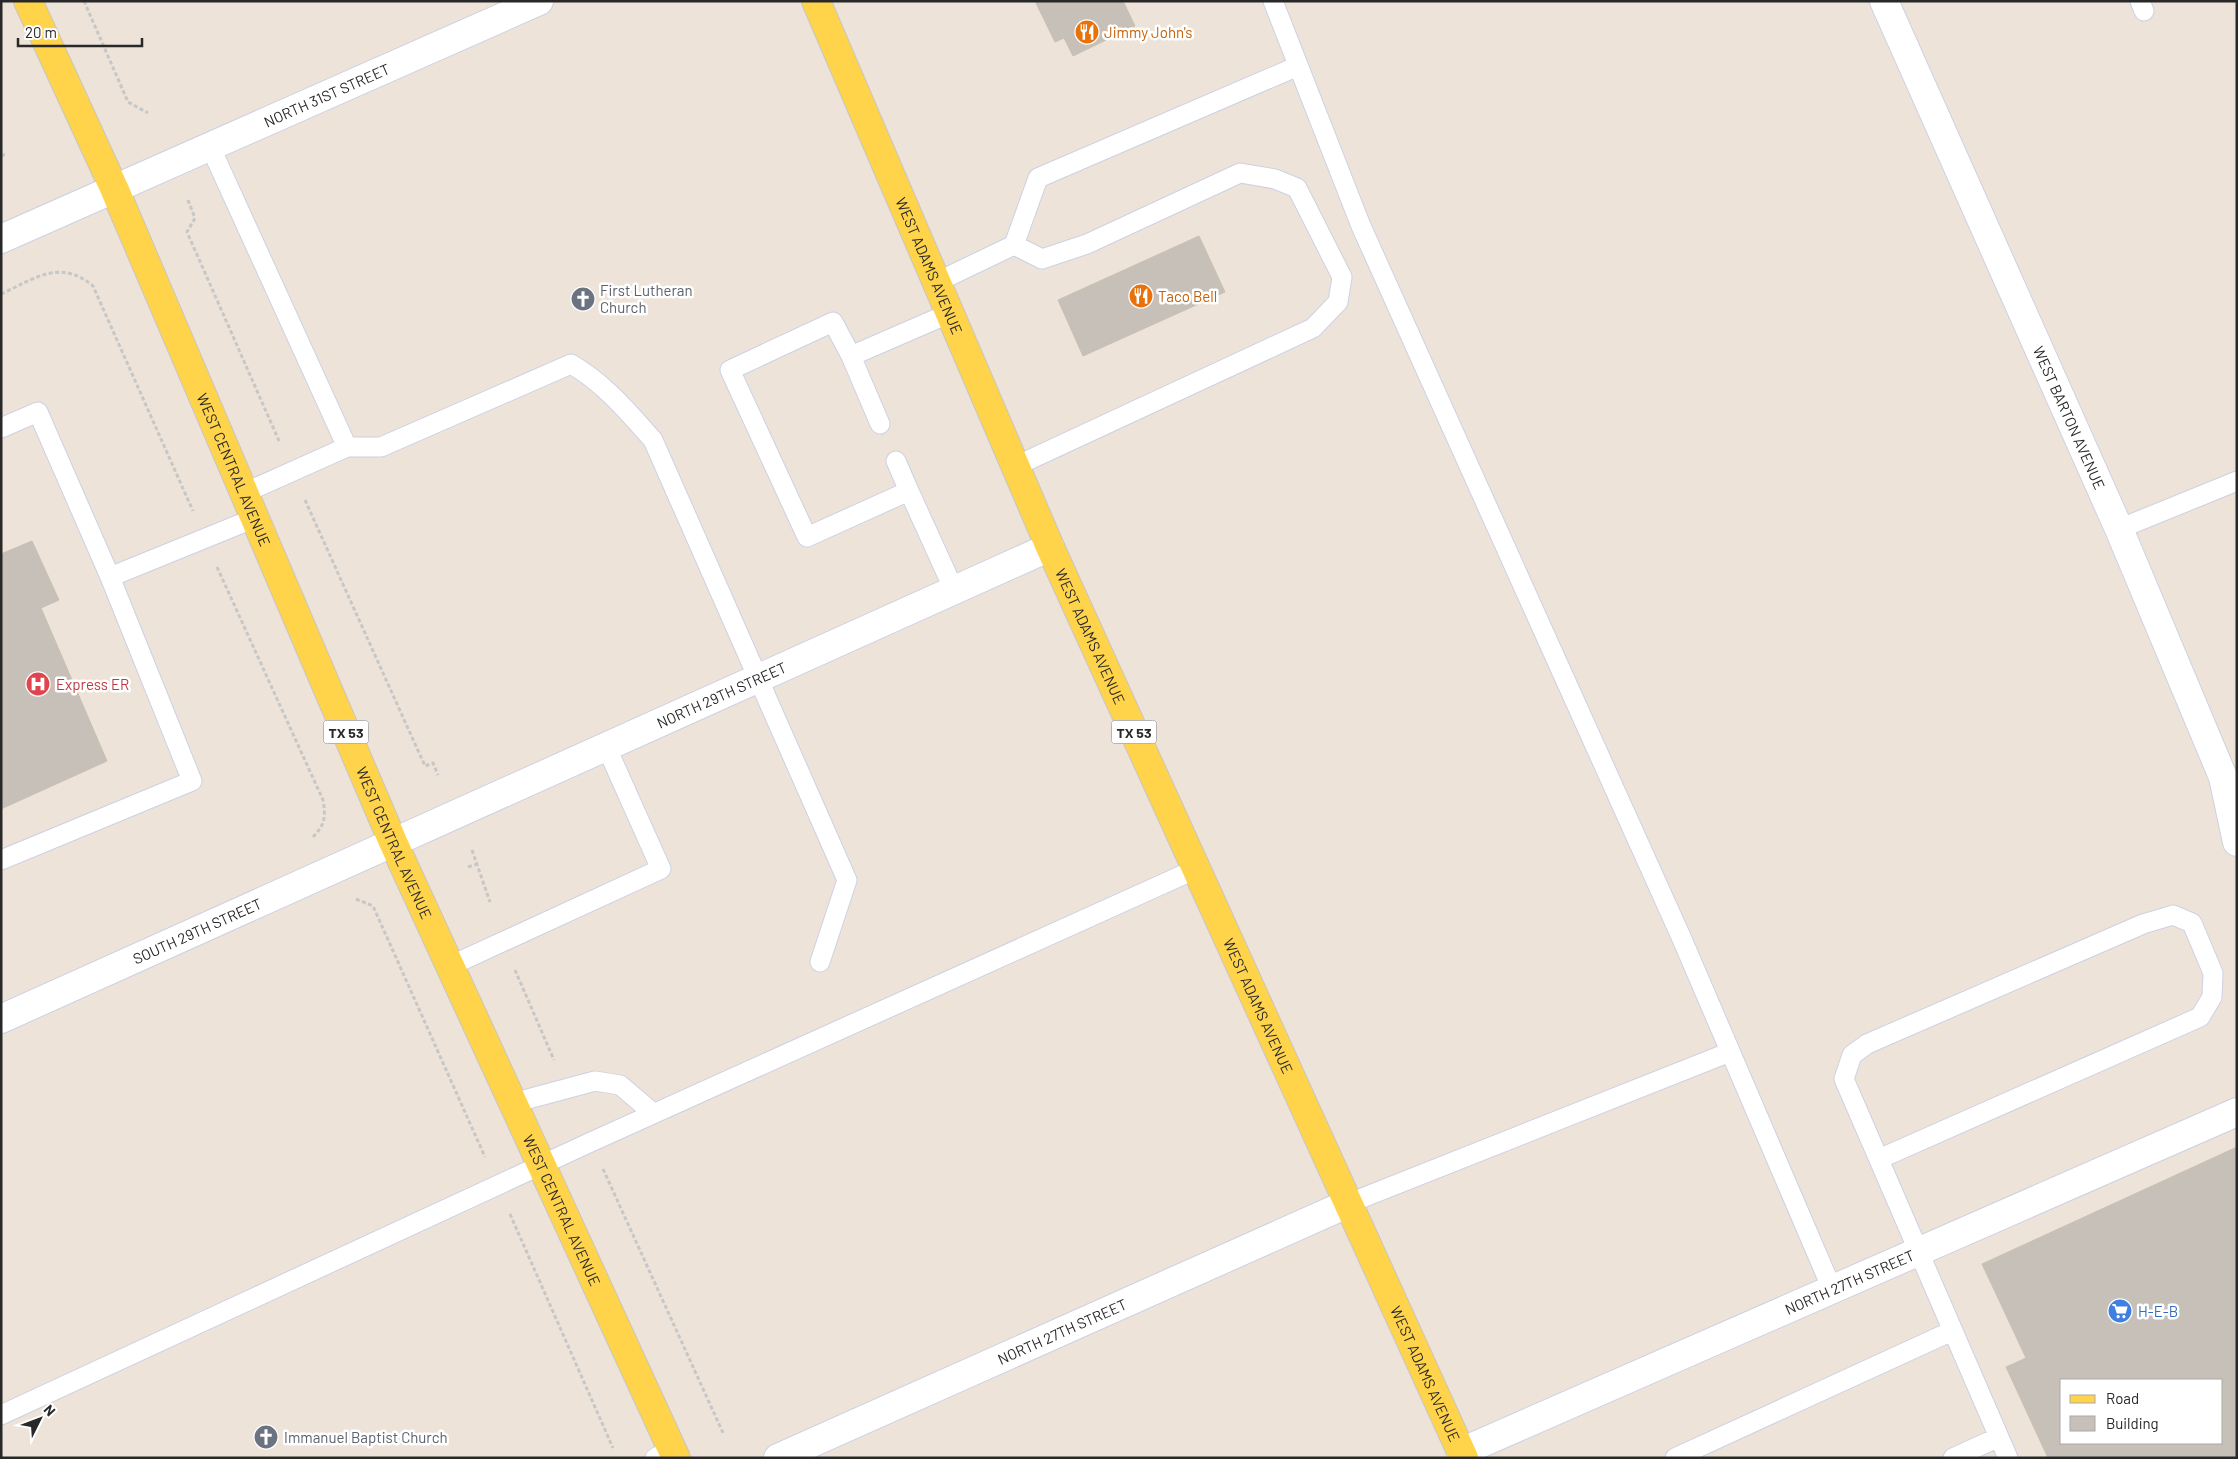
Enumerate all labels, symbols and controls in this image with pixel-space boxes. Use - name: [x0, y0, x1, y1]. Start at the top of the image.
- scale bar: [18, 15, 141, 47]
- restaurant icon: Jimmy John's: [1074, 19, 1100, 45]
- text: 20 m: [25, 23, 57, 41]
- place label: Jimmy John's: [1104, 23, 1192, 41]
- street label: NORTH 31ST STREET: [261, 59, 392, 131]
- street label: WEST ADAMS AVENUE: [892, 195, 967, 337]
- place label: First Lutheran Church: [600, 281, 693, 316]
- restaurant icon: Taco Bell: [1128, 283, 1154, 309]
- church icon: First Lutheran Church: [570, 286, 596, 312]
- place label: Taco Bell: [1158, 287, 1217, 305]
- street label: WEST BARTON AVENUE: [2030, 343, 2109, 492]
- street label: WEST CENTRAL AVENUE: [194, 390, 275, 549]
- street label: WEST ADAMS AVENUE: [1052, 566, 1129, 707]
- street label: NORTH 29TH STREET: [654, 658, 789, 732]
- hospital icon: Express ER: [25, 671, 51, 697]
- place label: Express ER: [56, 675, 129, 693]
- road number: TX 53: [324, 720, 368, 744]
- road number: TX 53: [1112, 720, 1156, 744]
- street label: WEST CENTRAL AVENUE: [353, 764, 436, 921]
- street label: SOUTH 29TH STREET: [130, 894, 264, 968]
- street label: WEST ADAMS AVENUE: [1220, 935, 1297, 1076]
- street label: WEST CENTRAL AVENUE: [520, 1132, 605, 1289]
- street label: NORTH 27TH STREET: [1782, 1246, 1917, 1318]
- street label: NORTH 27TH STREET: [995, 1295, 1129, 1368]
- supermarket icon: H-E-B: [2107, 1298, 2133, 1324]
- place label: H-E-B: [2138, 1302, 2178, 1320]
- street label: WEST ADAMS AVENUE: [1387, 1303, 1464, 1444]
- legend: [2060, 1379, 2223, 1444]
- text: Road: [2106, 1389, 2139, 1407]
- north arrow: [15, 1394, 65, 1444]
- text: N: [41, 1401, 59, 1419]
- text: Building: [2106, 1414, 2159, 1432]
- church icon: Immanuel Baptist Church: [253, 1424, 279, 1450]
- place label: Immanuel Baptist Church: [284, 1428, 448, 1446]

